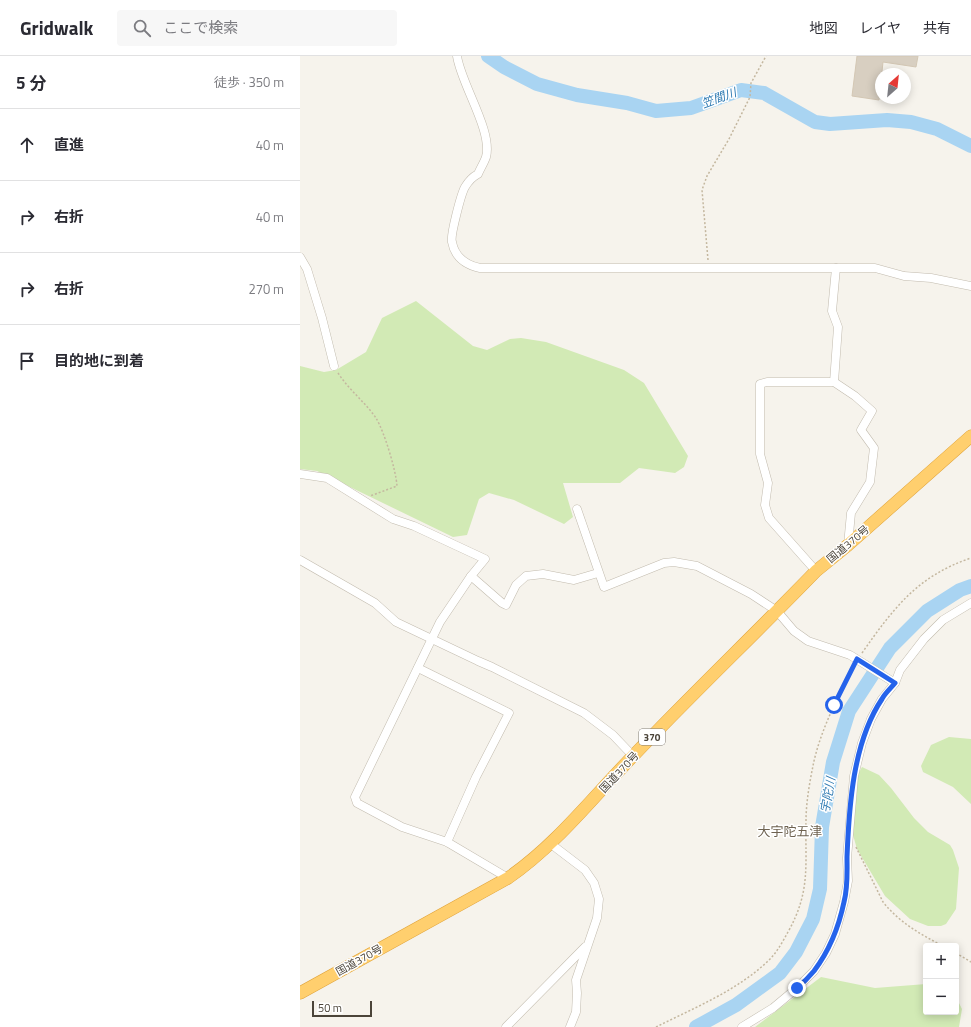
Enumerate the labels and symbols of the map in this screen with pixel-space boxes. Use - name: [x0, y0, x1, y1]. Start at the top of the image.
- north arrow: [875, 68, 911, 104]
- water label: 笠間川: [699, 82, 741, 113]
- street label: 国道370号: [823, 521, 873, 567]
- route start: [825, 696, 843, 714]
- road number: 370: [639, 729, 665, 745]
- street label: 国道370号: [596, 748, 642, 796]
- water label: 宇陀川: [815, 774, 840, 814]
- district label: 大宇陀五津: [757, 821, 823, 841]
- street label: 国道370号: [333, 941, 385, 979]
- route end: [788, 979, 806, 997]
- scale bar: [312, 999, 372, 1018]

